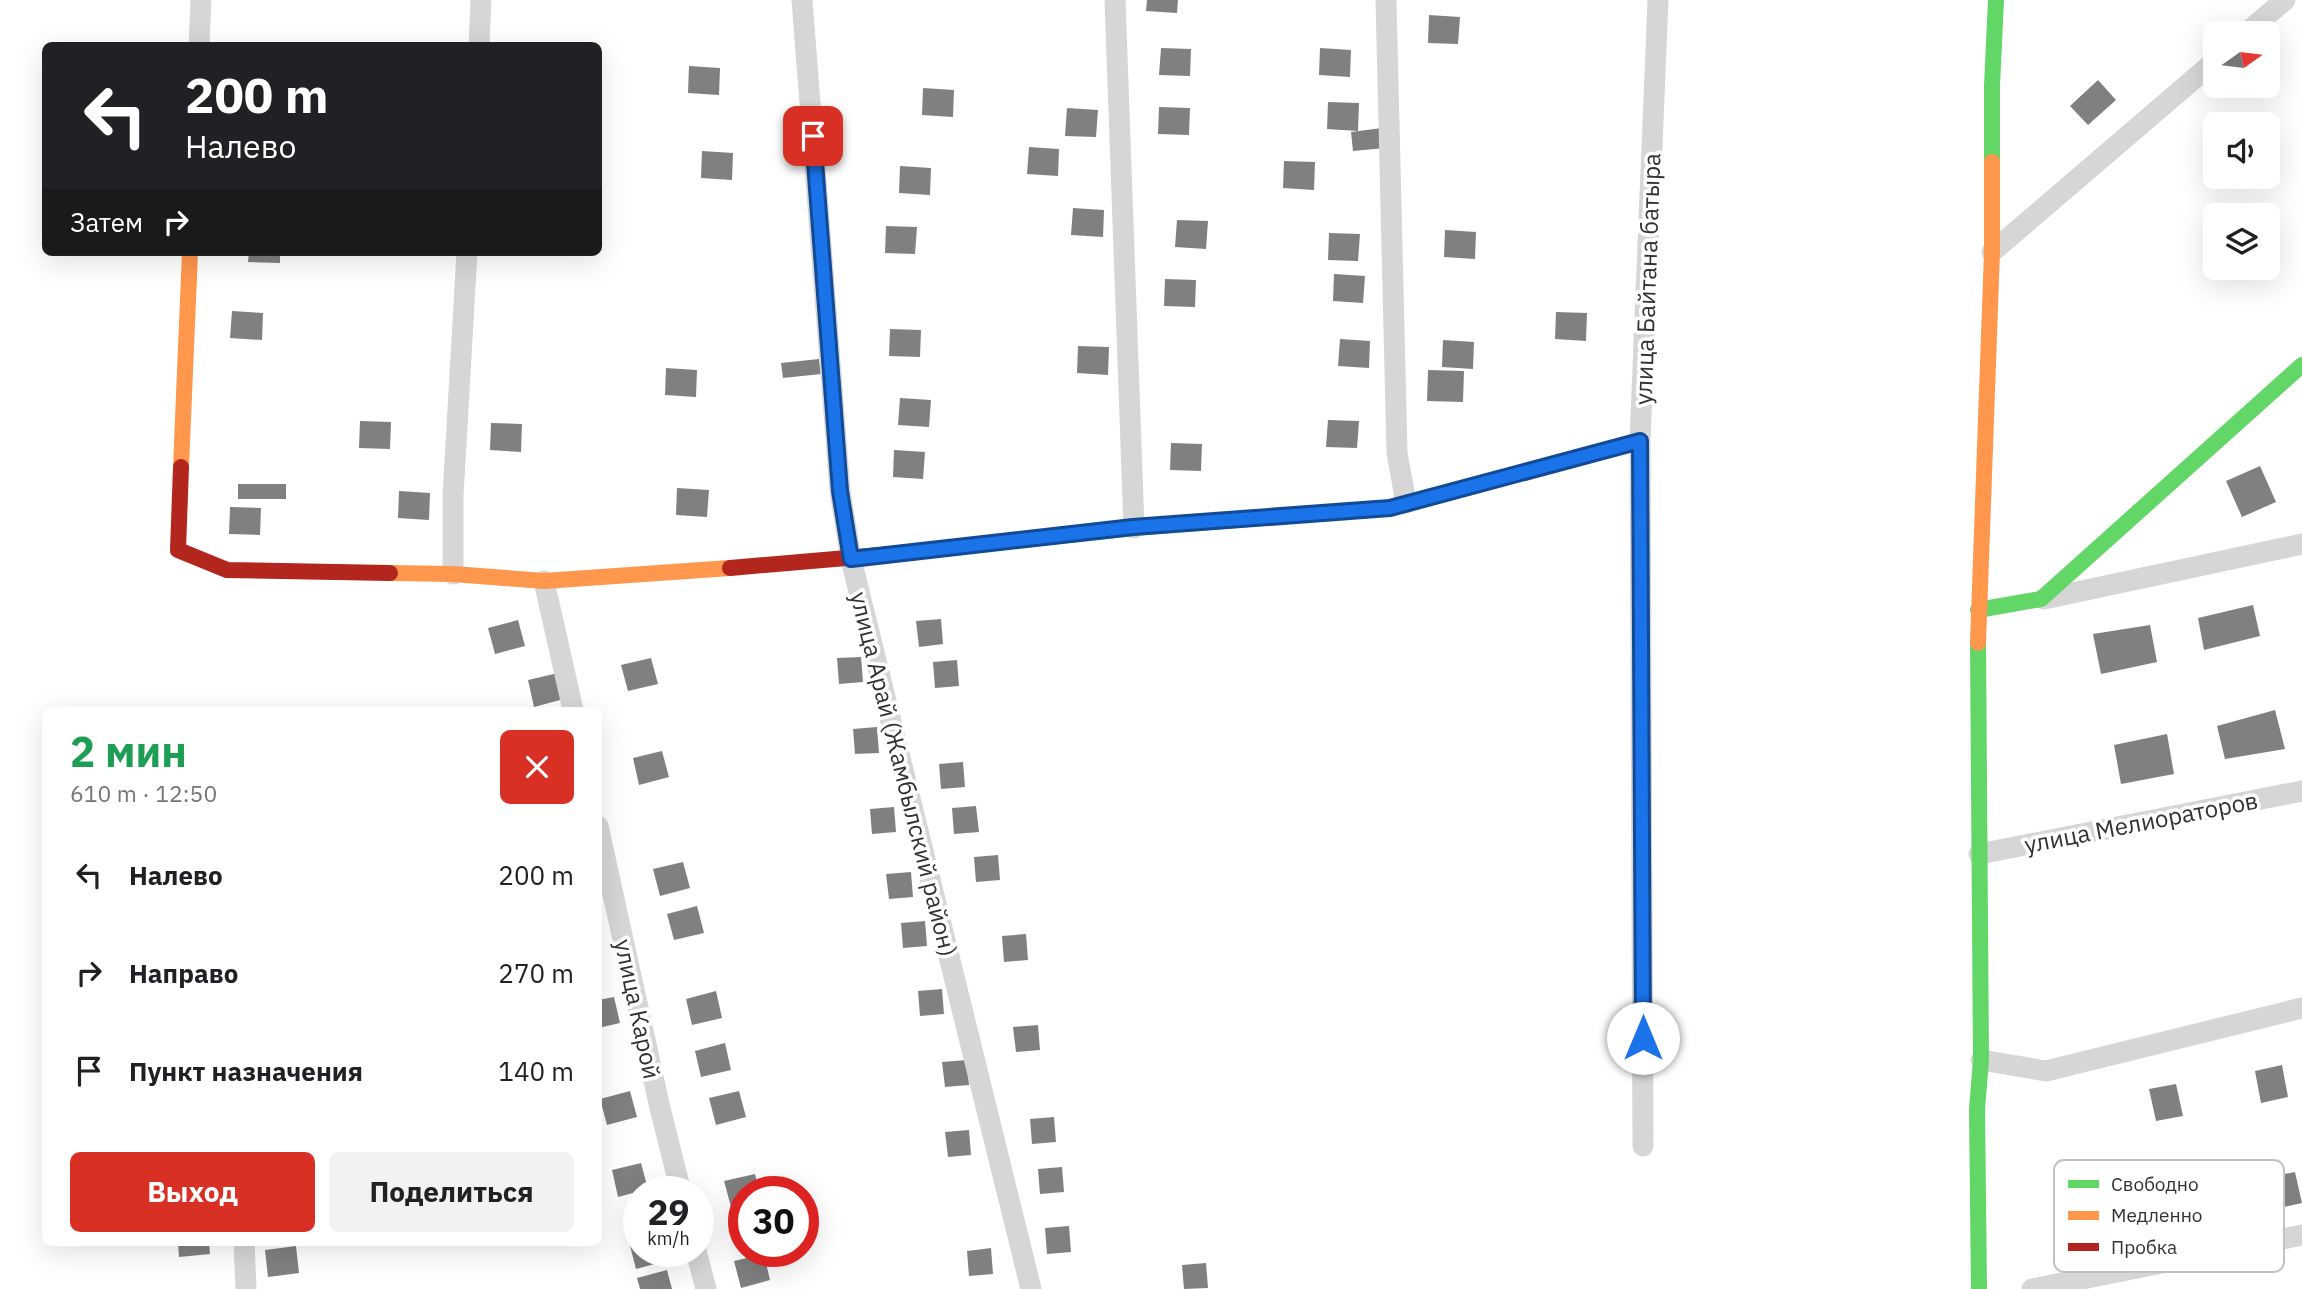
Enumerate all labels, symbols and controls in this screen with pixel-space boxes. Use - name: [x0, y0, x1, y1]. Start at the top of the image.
- north arrow: [2203, 21, 2280, 98]
- map controls: [2203, 21, 2280, 280]
- text: 200 m: [185, 63, 329, 126]
- icon: left: [70, 70, 161, 161]
- pin: [783, 106, 843, 166]
- button: sound: [2203, 112, 2280, 189]
- icon: arrive: [794, 117, 832, 155]
- text: Налево: [185, 125, 296, 167]
- street label: улица Байтана батыра: [1627, 152, 1667, 406]
- icon: right: [157, 203, 195, 241]
- button: layers: [2203, 203, 2280, 280]
- text: Затем: [70, 205, 143, 239]
- street label: улица Арай (Жамбылский район): [843, 588, 965, 960]
- text: 2 мин: [70, 724, 187, 779]
- button: close: [500, 730, 574, 804]
- text: 610 m · 12:50: [70, 778, 217, 808]
- street label: улица Мелиораторов: [2021, 784, 2261, 860]
- icon: left: [70, 856, 108, 894]
- text: Налево: [129, 858, 223, 892]
- text: 200 m: [498, 858, 574, 892]
- street label: улица Карой: [608, 936, 668, 1082]
- icon: right: [70, 954, 108, 992]
- text: Направо: [129, 956, 238, 990]
- text: 270 m: [498, 956, 574, 990]
- position arrow: [1606, 1001, 1680, 1075]
- icon: arrive: [70, 1052, 108, 1090]
- text: Пункт назначения: [129, 1054, 363, 1088]
- text: 140 m: [498, 1054, 574, 1088]
- button: Выход: [70, 1152, 315, 1232]
- button: Поделиться: [329, 1152, 574, 1232]
- legend: [2054, 1160, 2284, 1272]
- text: Свободно: [2111, 1172, 2199, 1196]
- speed limit sign: 30: [728, 1176, 819, 1267]
- text: 29: [647, 1189, 690, 1235]
- text: Медленно: [2111, 1203, 2202, 1227]
- text: km/h: [647, 1227, 690, 1250]
- text: Пробка: [2111, 1235, 2177, 1259]

